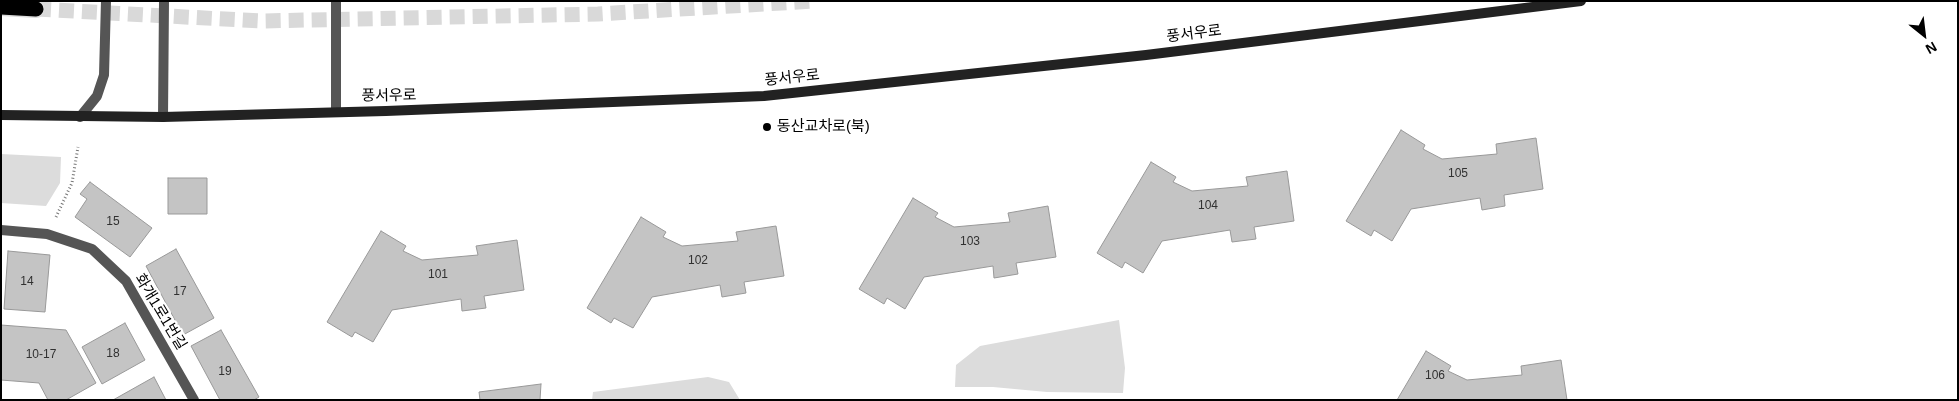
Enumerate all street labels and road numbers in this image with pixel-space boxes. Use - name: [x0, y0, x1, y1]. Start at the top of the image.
- street label: 풍서우로: [1166, 22, 1222, 46]
- street label: 풍서우로: [764, 66, 820, 90]
- street label: 풍서우로: [361, 87, 417, 105]
- street label: 화개1로1번길: [130, 271, 190, 353]

